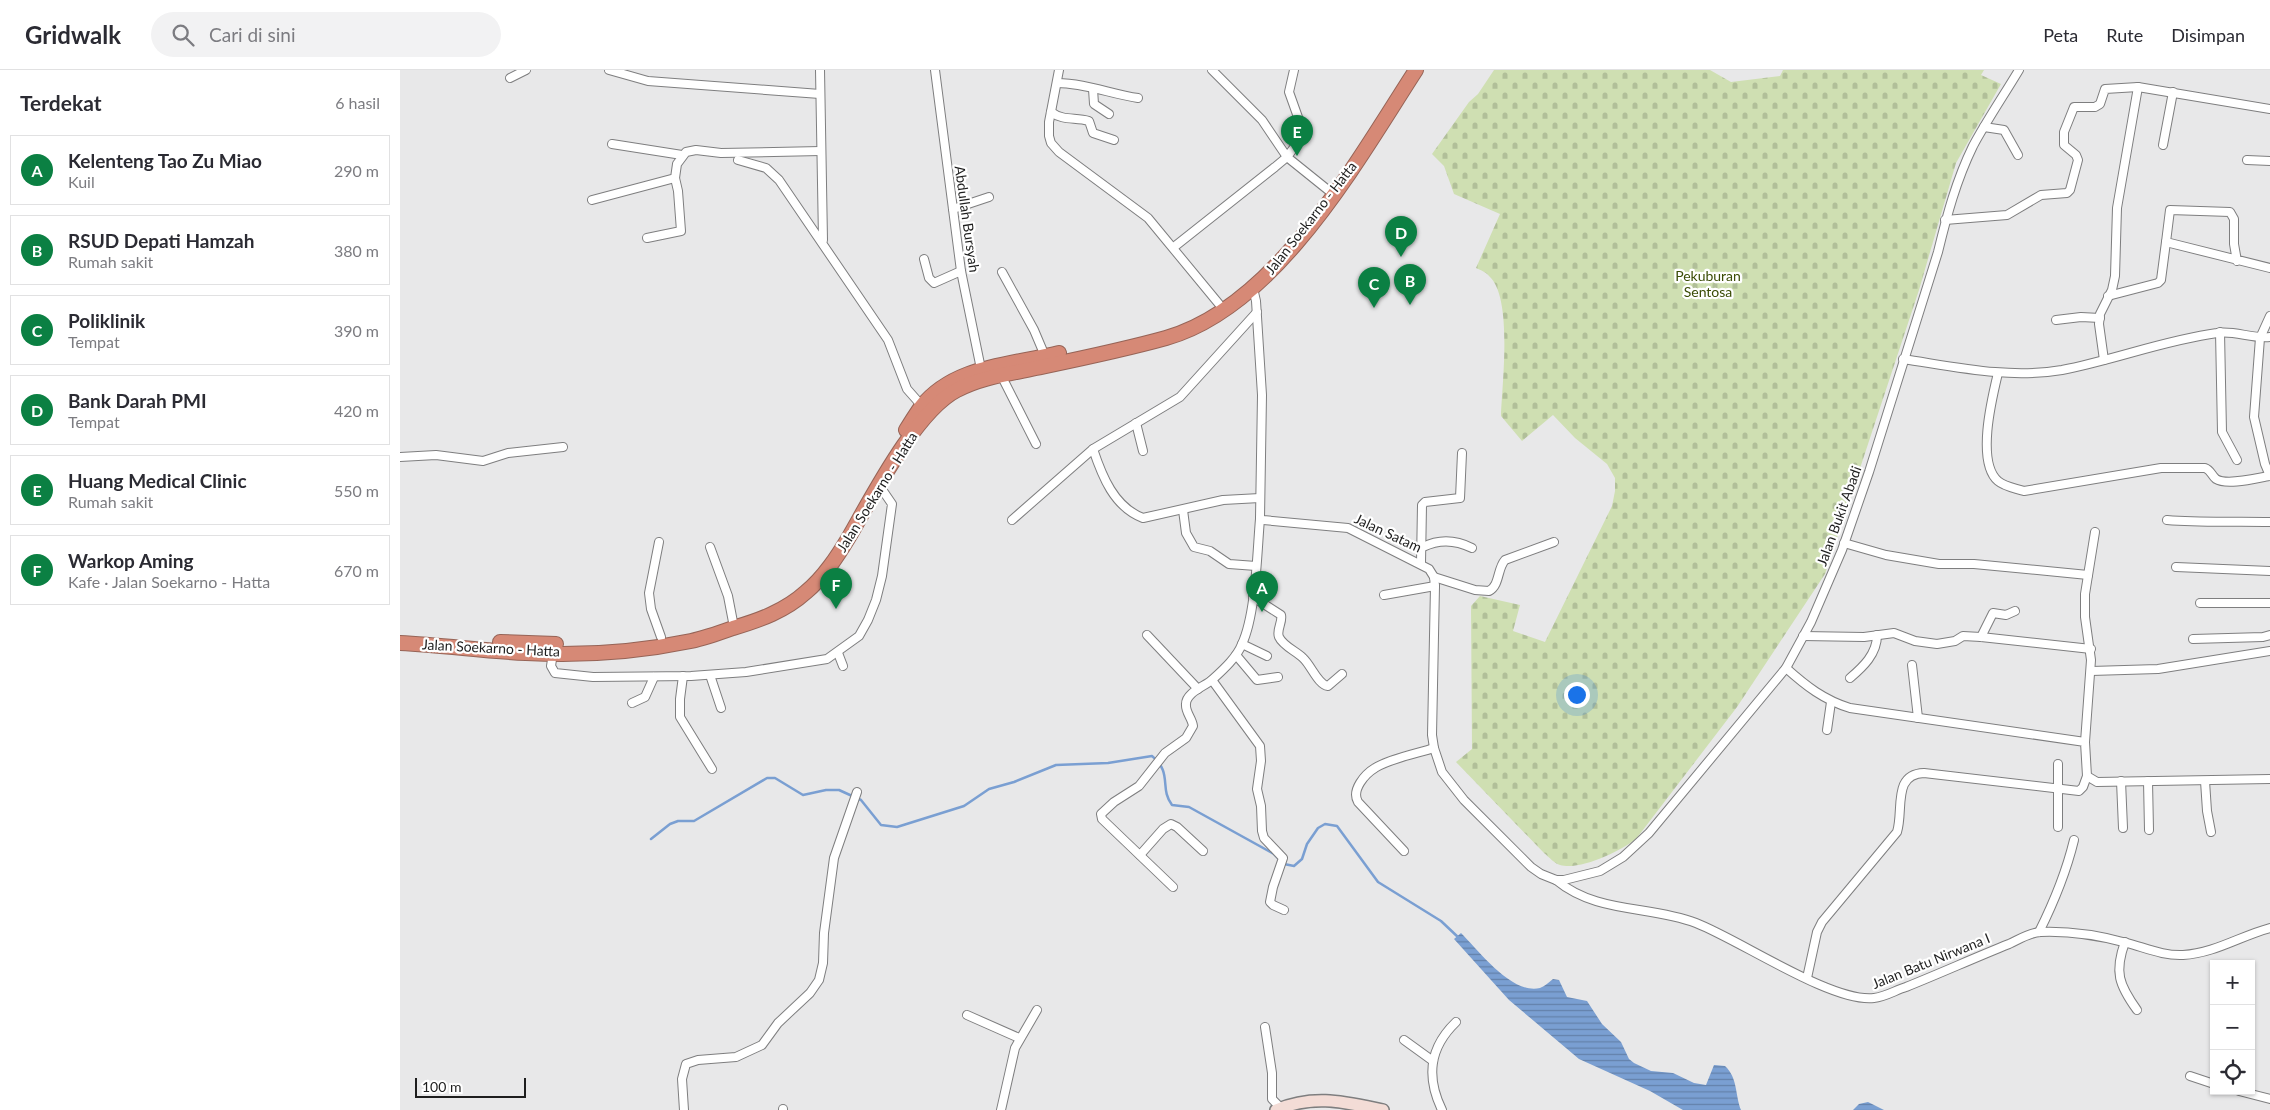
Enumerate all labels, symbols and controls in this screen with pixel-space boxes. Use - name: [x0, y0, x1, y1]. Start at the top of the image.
- search box: [151, 12, 501, 57]
- text: Gridwalk: [25, 20, 121, 49]
- icon: search: [169, 21, 197, 49]
- text: Cari di sini: [209, 23, 296, 46]
- text: Peta: [2043, 24, 2078, 46]
- text: Rute: [2106, 24, 2143, 46]
- text: Disimpan: [2171, 24, 2245, 46]
- text: Terdekat: [20, 90, 102, 115]
- text: 6 hasil: [335, 93, 380, 112]
- pin: E: [1281, 115, 1313, 156]
- text: Kelenteng Tao Zu Miao: [68, 149, 262, 172]
- street label: Jalan Soekarno - Hatta: [1261, 158, 1360, 277]
- text: A: [31, 161, 43, 180]
- text: 290 m: [334, 161, 379, 180]
- street label: Abdullah Bursyah: [952, 165, 983, 273]
- text: Kuil: [68, 172, 95, 191]
- pin: D: [1385, 216, 1417, 257]
- text: RSUD Depati Hamzah: [68, 229, 254, 252]
- text: B: [32, 241, 42, 260]
- text: 380 m: [334, 241, 379, 260]
- text: Rumah sakit: [68, 252, 153, 271]
- pin: B: [1394, 264, 1426, 305]
- pin: C: [1358, 267, 1390, 308]
- park label: Pekuburan Sentosa: [1675, 267, 1741, 300]
- text: Poliklinik: [68, 309, 145, 332]
- text: C: [32, 321, 42, 340]
- text: 390 m: [334, 321, 379, 340]
- text: Tempat: [68, 332, 120, 351]
- text: Bank Darah PMI: [68, 389, 207, 412]
- text: D: [31, 401, 43, 420]
- text: 420 m: [334, 401, 379, 420]
- text: Tempat: [68, 412, 120, 431]
- street label: Jalan Soekarno - Hatta: [833, 429, 920, 555]
- street label: Jalan Bukit Abadi: [1813, 464, 1864, 568]
- text: Huang Medical Clinic: [68, 469, 247, 492]
- text: E: [32, 481, 42, 500]
- text: 550 m: [334, 481, 379, 500]
- text: Rumah sakit: [68, 492, 153, 511]
- street label: Jalan Satam: [1352, 510, 1424, 555]
- text: Warkop Aming: [68, 549, 194, 572]
- text: F: [32, 561, 42, 580]
- text: 670 m: [334, 561, 379, 580]
- pin: F: [820, 568, 852, 609]
- pin: A: [1246, 571, 1278, 612]
- text: Kafe · Jalan Soekarno - Hatta: [68, 572, 270, 591]
- street label: Jalan Soekarno - Hatta: [422, 635, 561, 660]
- your location: [1564, 682, 1590, 708]
- street label: Jalan Batu Nirwana I: [1869, 929, 1992, 992]
- map controls: [2210, 960, 2255, 1095]
- button: +: [2210, 960, 2255, 1005]
- button: −: [2210, 1005, 2255, 1050]
- button: locate: [2210, 1050, 2255, 1095]
- scale bar: [415, 1075, 526, 1098]
- text: 100 m: [422, 1078, 461, 1095]

